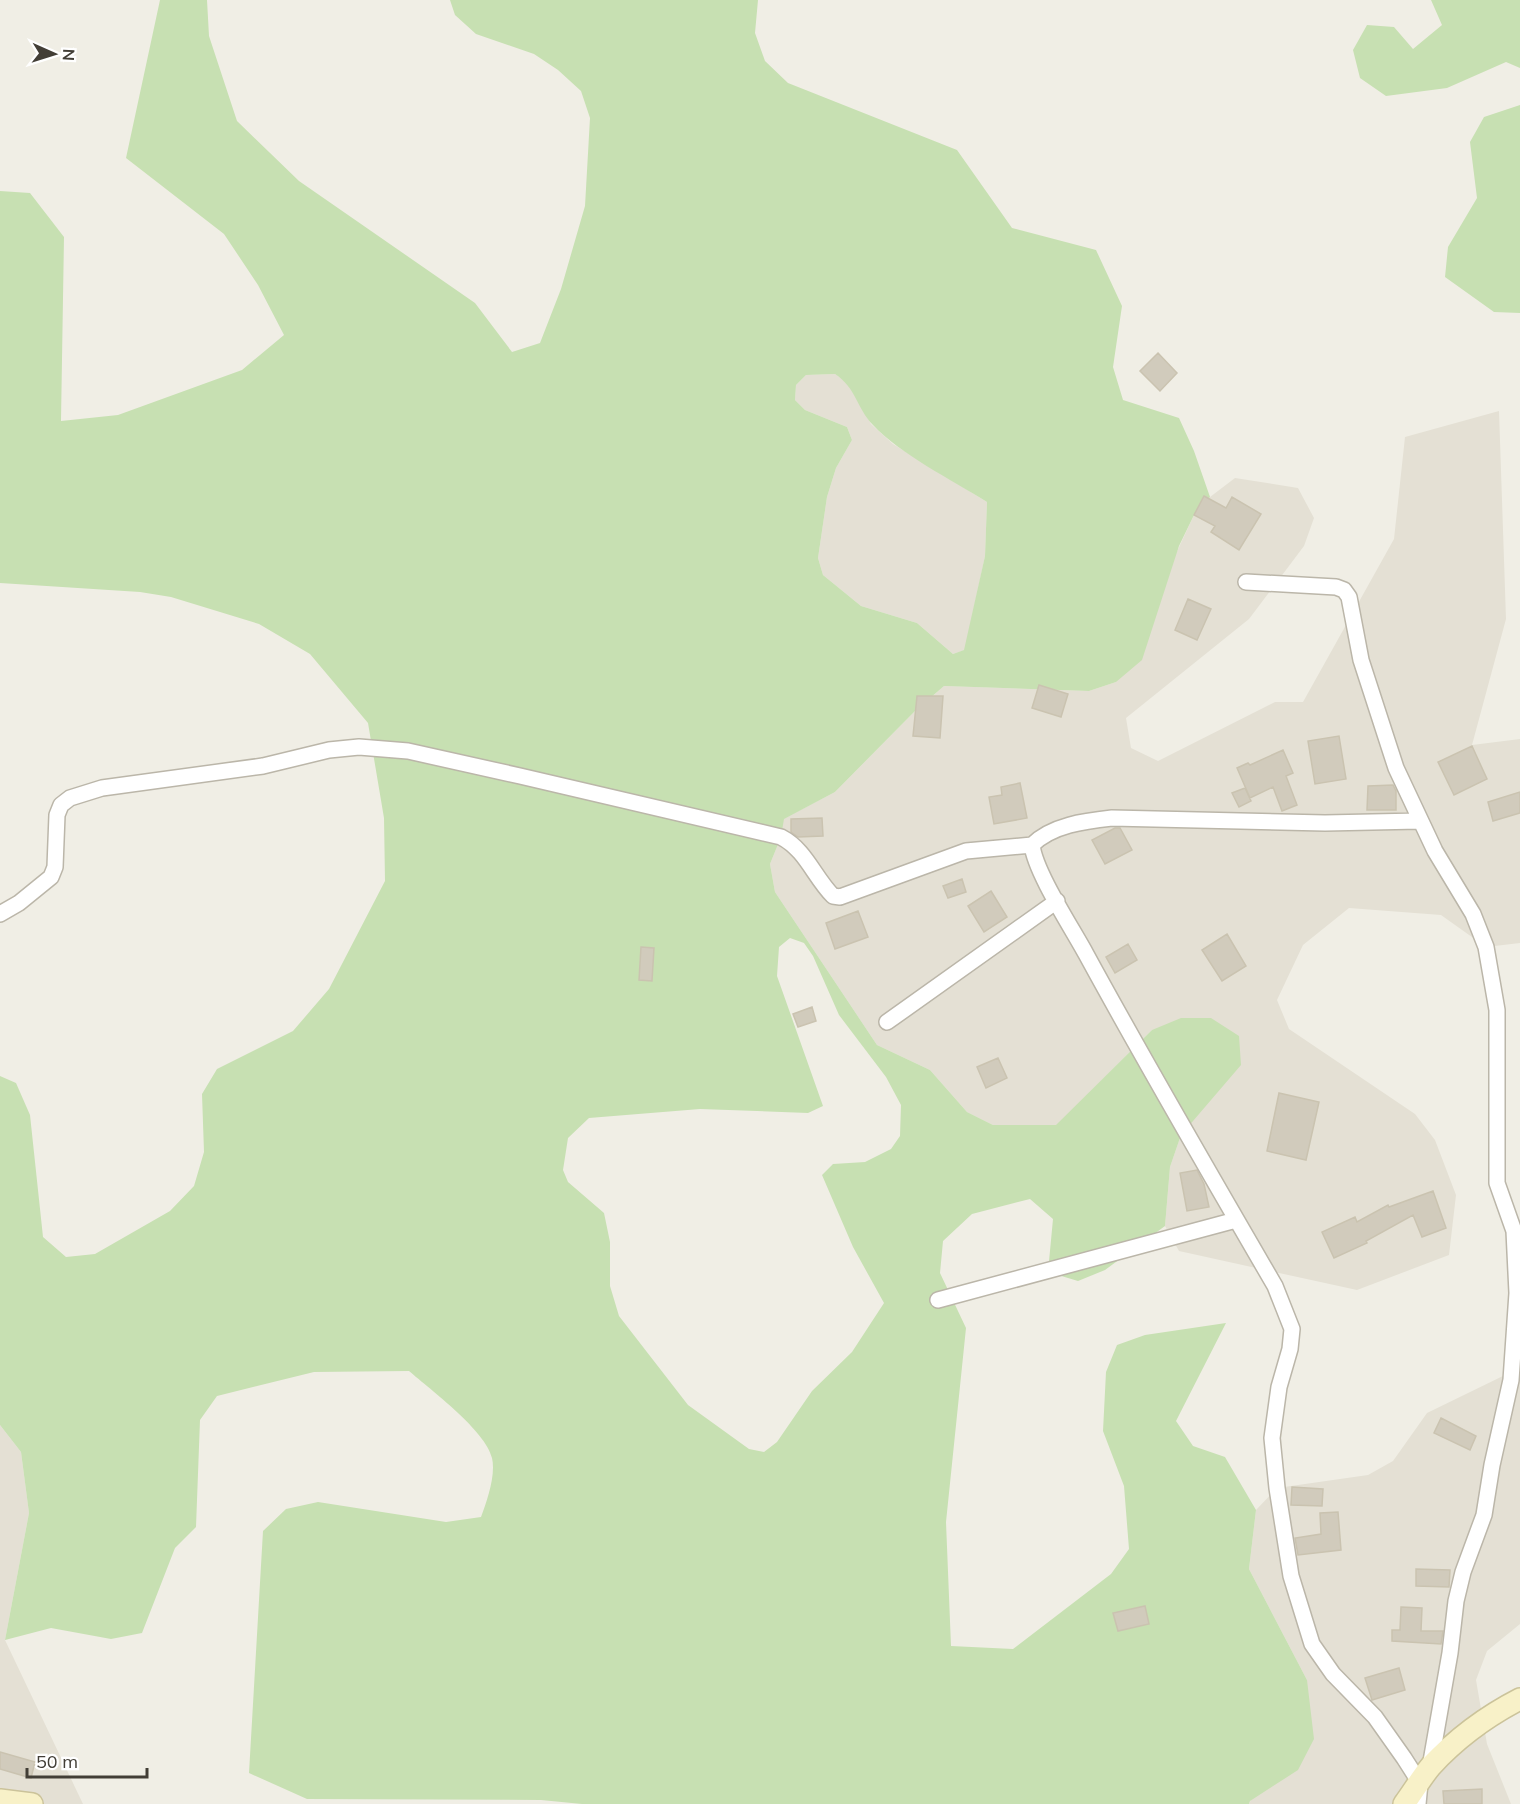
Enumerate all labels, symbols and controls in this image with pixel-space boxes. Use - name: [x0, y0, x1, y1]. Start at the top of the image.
- north arrow: [24, 24, 84, 84]
- text: N: [59, 48, 79, 61]
- scale bar: [27, 1741, 147, 1779]
- text: 50 m: [36, 1750, 78, 1773]

